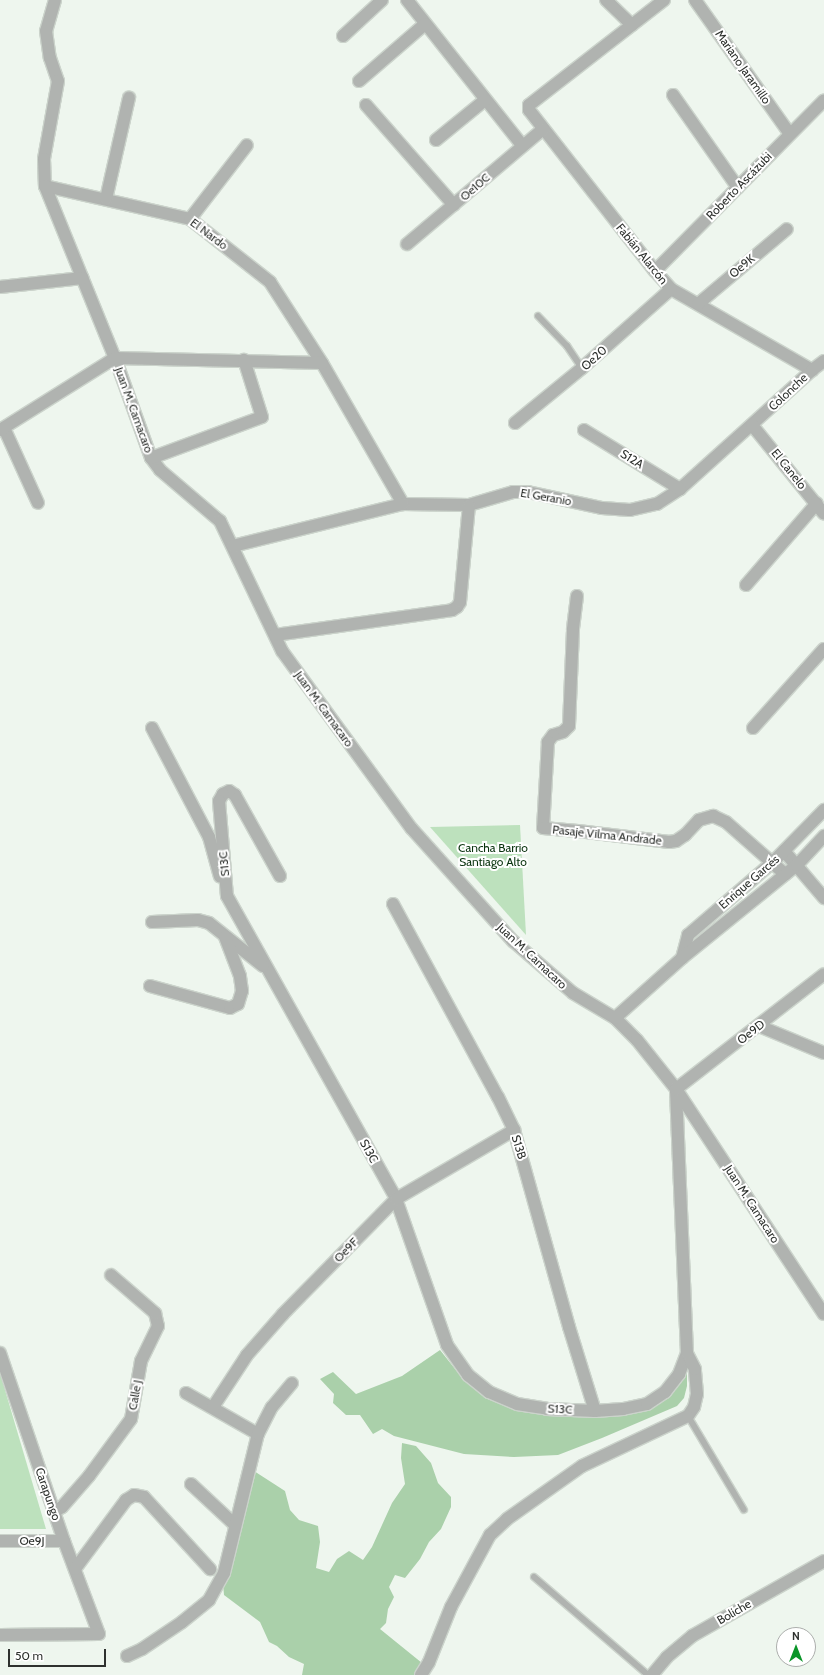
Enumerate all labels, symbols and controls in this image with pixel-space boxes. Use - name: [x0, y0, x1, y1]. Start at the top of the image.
- street label: Mariano Jaramillo: [712, 27, 774, 107]
- street label: Roberto Ascázubi: [703, 149, 775, 223]
- street label: Oe10C: [457, 170, 493, 204]
- street label: El Nardo: [187, 215, 231, 253]
- street label: Fabián Alarcón: [613, 221, 671, 287]
- street label: Oe9K: [726, 251, 758, 281]
- street label: Oe20: [578, 343, 610, 373]
- street label: Juan M. Camacaro: [112, 365, 156, 455]
- street label: Colonche: [766, 370, 810, 414]
- street label: S12A: [618, 446, 646, 472]
- street label: El Canelo: [768, 446, 810, 492]
- street label: El Geranio: [519, 485, 573, 509]
- street label: Juan M. Camacaro: [292, 668, 356, 750]
- street label: Pasaje Vilma Andrade: [552, 822, 662, 848]
- park label: Cancha Barrio Santiago Alto: [458, 841, 528, 869]
- street label: S13C: [216, 851, 232, 877]
- street label: Enrique Garcés: [716, 852, 782, 912]
- street label: Juan M. Camacaro: [494, 920, 570, 992]
- street label: Oe9D: [734, 1017, 768, 1047]
- street label: S13B: [509, 1133, 529, 1161]
- street label: S13C: [357, 1137, 381, 1165]
- street label: Juan M. Camacaro: [721, 1162, 783, 1246]
- street label: Oe9F: [331, 1235, 361, 1265]
- street label: Calle J: [125, 1379, 145, 1411]
- street label: S13C: [547, 1401, 573, 1417]
- street label: Carapungo: [32, 1466, 64, 1522]
- street label: Oe9J: [19, 1534, 45, 1548]
- street label: Boliche: [714, 1596, 754, 1628]
- north arrow: [776, 1627, 816, 1667]
- text: N: [792, 1629, 800, 1643]
- scale bar: [10, 1641, 108, 1667]
- text: 50 m: [15, 1648, 43, 1663]

